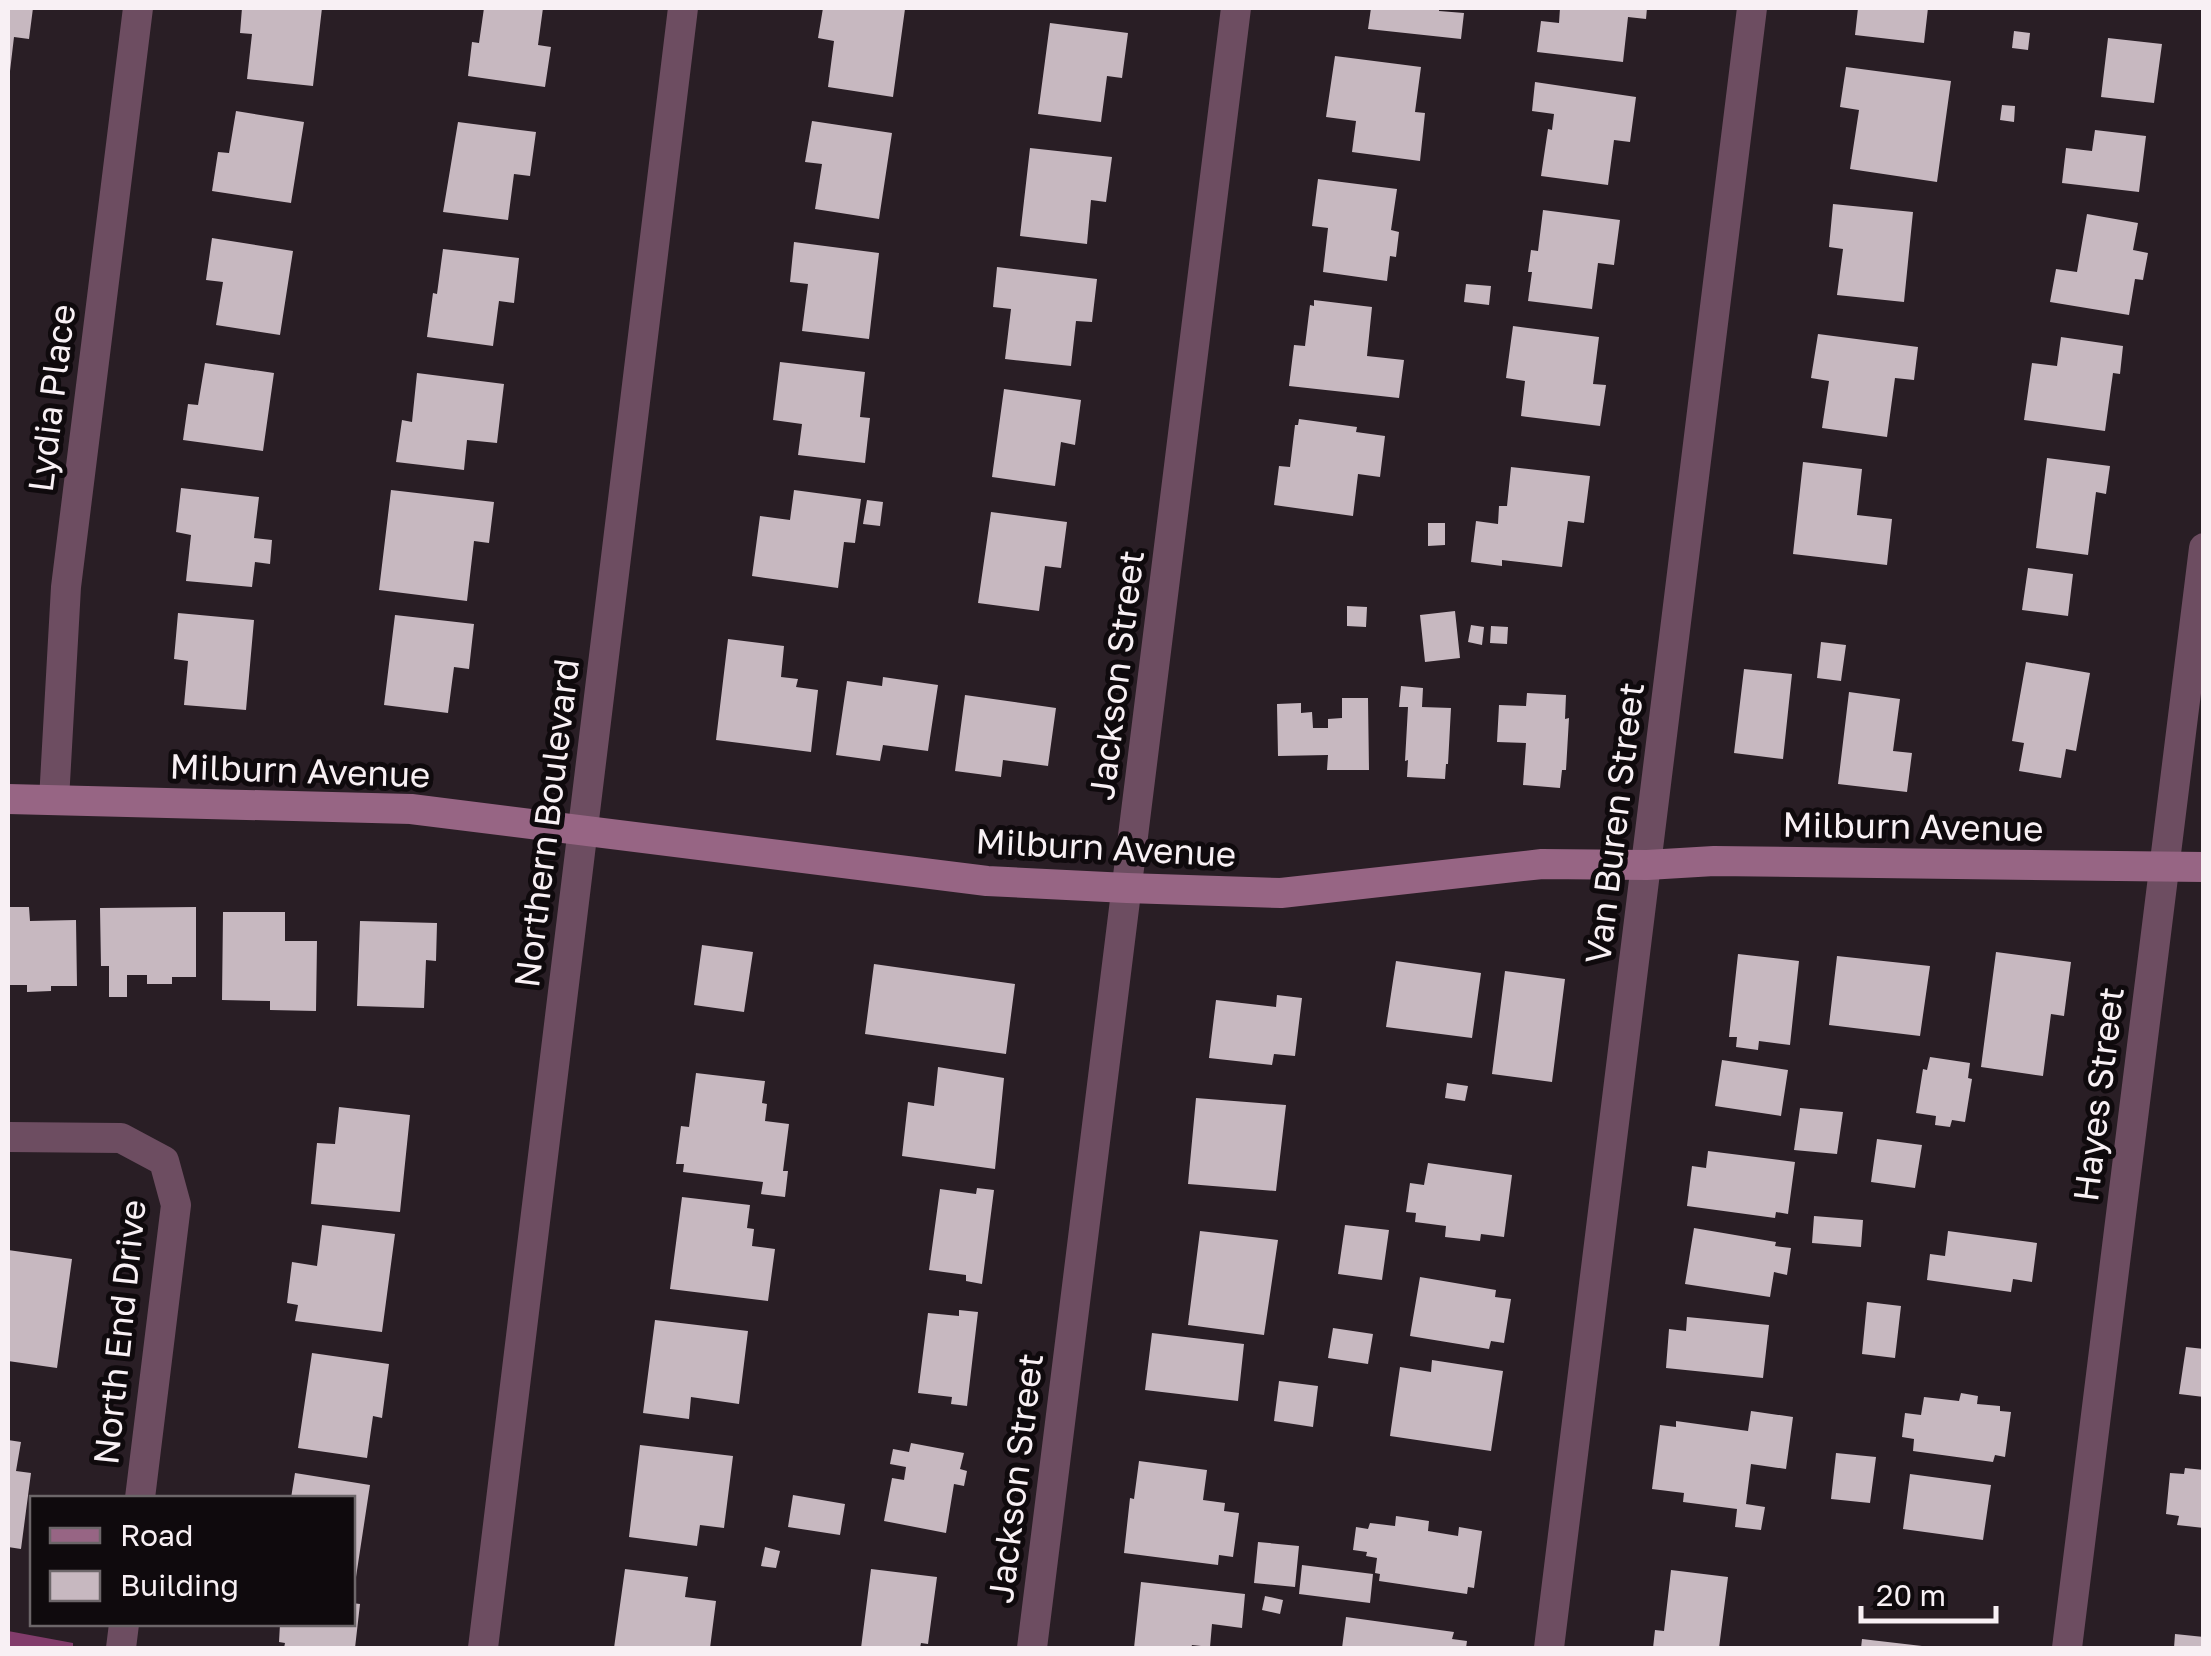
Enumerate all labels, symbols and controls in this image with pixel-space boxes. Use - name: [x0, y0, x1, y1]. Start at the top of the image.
- street label: Lydia Place: [19, 302, 83, 494]
- street label: Jackson Street: [1080, 548, 1152, 802]
- street label: Northern Boulevard: [505, 656, 587, 990]
- street label: Van Buren Street: [1576, 680, 1652, 966]
- street label: Milburn Avenue: [169, 744, 431, 796]
- street label: Milburn Avenue: [1782, 803, 2044, 849]
- street label: Milburn Avenue: [975, 819, 1237, 875]
- street label: Hayes Street: [2064, 984, 2132, 1204]
- street label: North End Drive: [84, 1197, 154, 1467]
- street label: Jackson Street: [979, 1351, 1051, 1605]
- legend: [30, 1496, 355, 1626]
- text: Road: [120, 1517, 194, 1553]
- scale bar: [1861, 1561, 1996, 1623]
- text: Building: [120, 1567, 239, 1603]
- text: 20 m: [1876, 1577, 1946, 1613]

